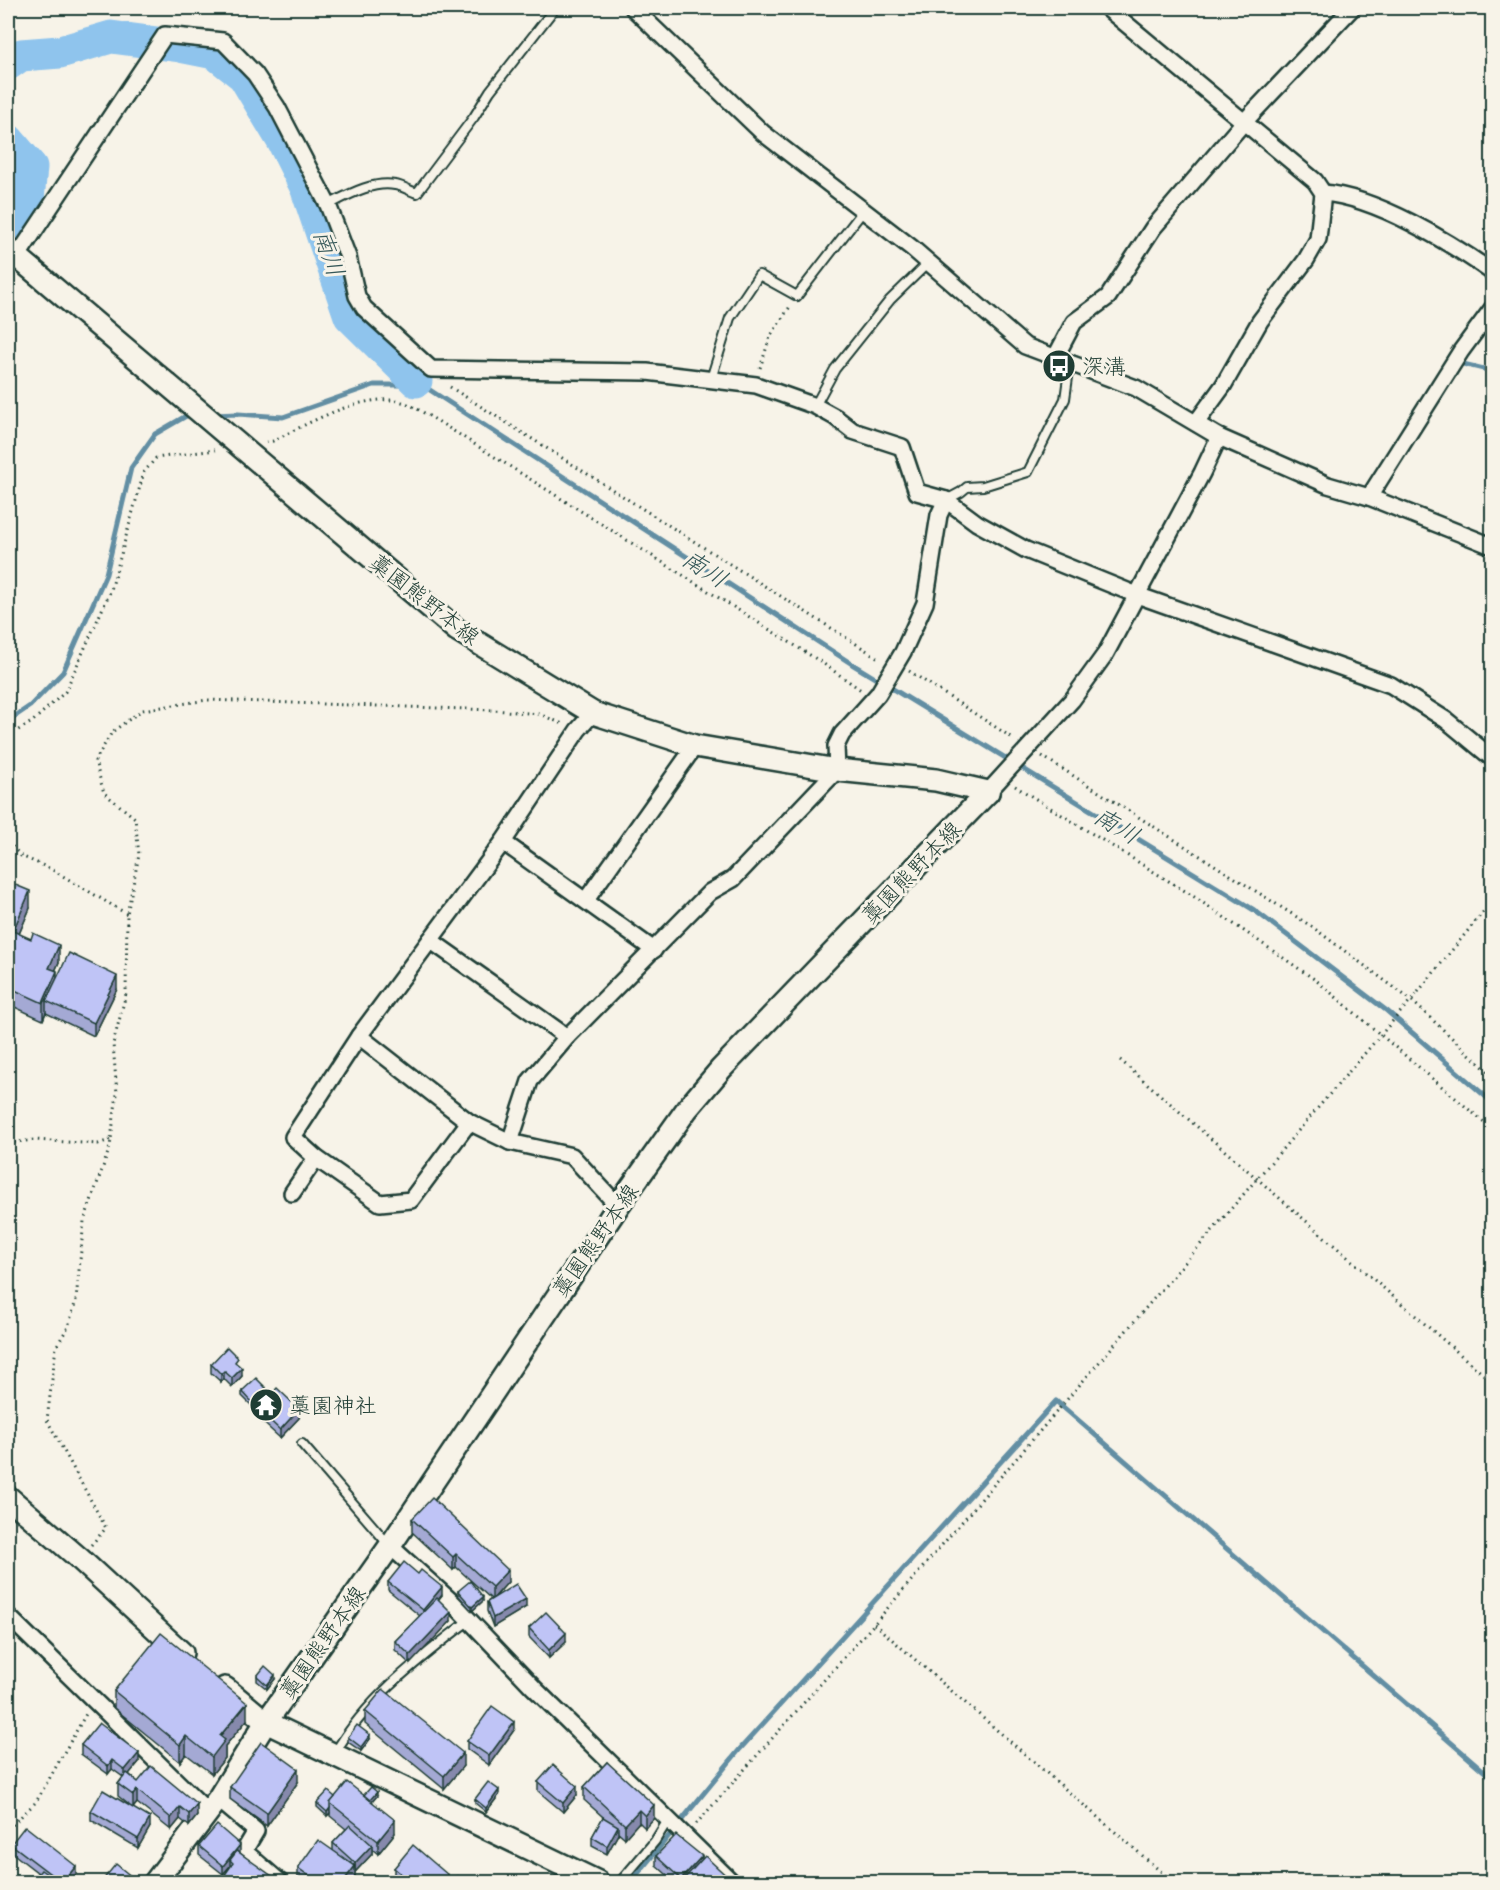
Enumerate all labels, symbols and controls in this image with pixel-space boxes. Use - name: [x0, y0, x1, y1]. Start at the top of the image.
- water label: 南川: [302, 226, 350, 282]
- bus stop icon: 深溝: [1041, 348, 1077, 384]
- place label: 深溝: [1082, 354, 1126, 385]
- water label: 南川: [674, 544, 733, 599]
- street label: 藁園熊野本線: [361, 549, 484, 655]
- water label: 南川: [1086, 802, 1145, 856]
- street label: 藁園熊野本線: [857, 816, 971, 933]
- street label: 藁園熊野本線: [547, 1179, 648, 1305]
- temple icon: 藁園神社: [248, 1387, 284, 1423]
- place label: 藁園神社: [289, 1393, 377, 1424]
- street label: 藁園熊野本線: [274, 1581, 375, 1707]

